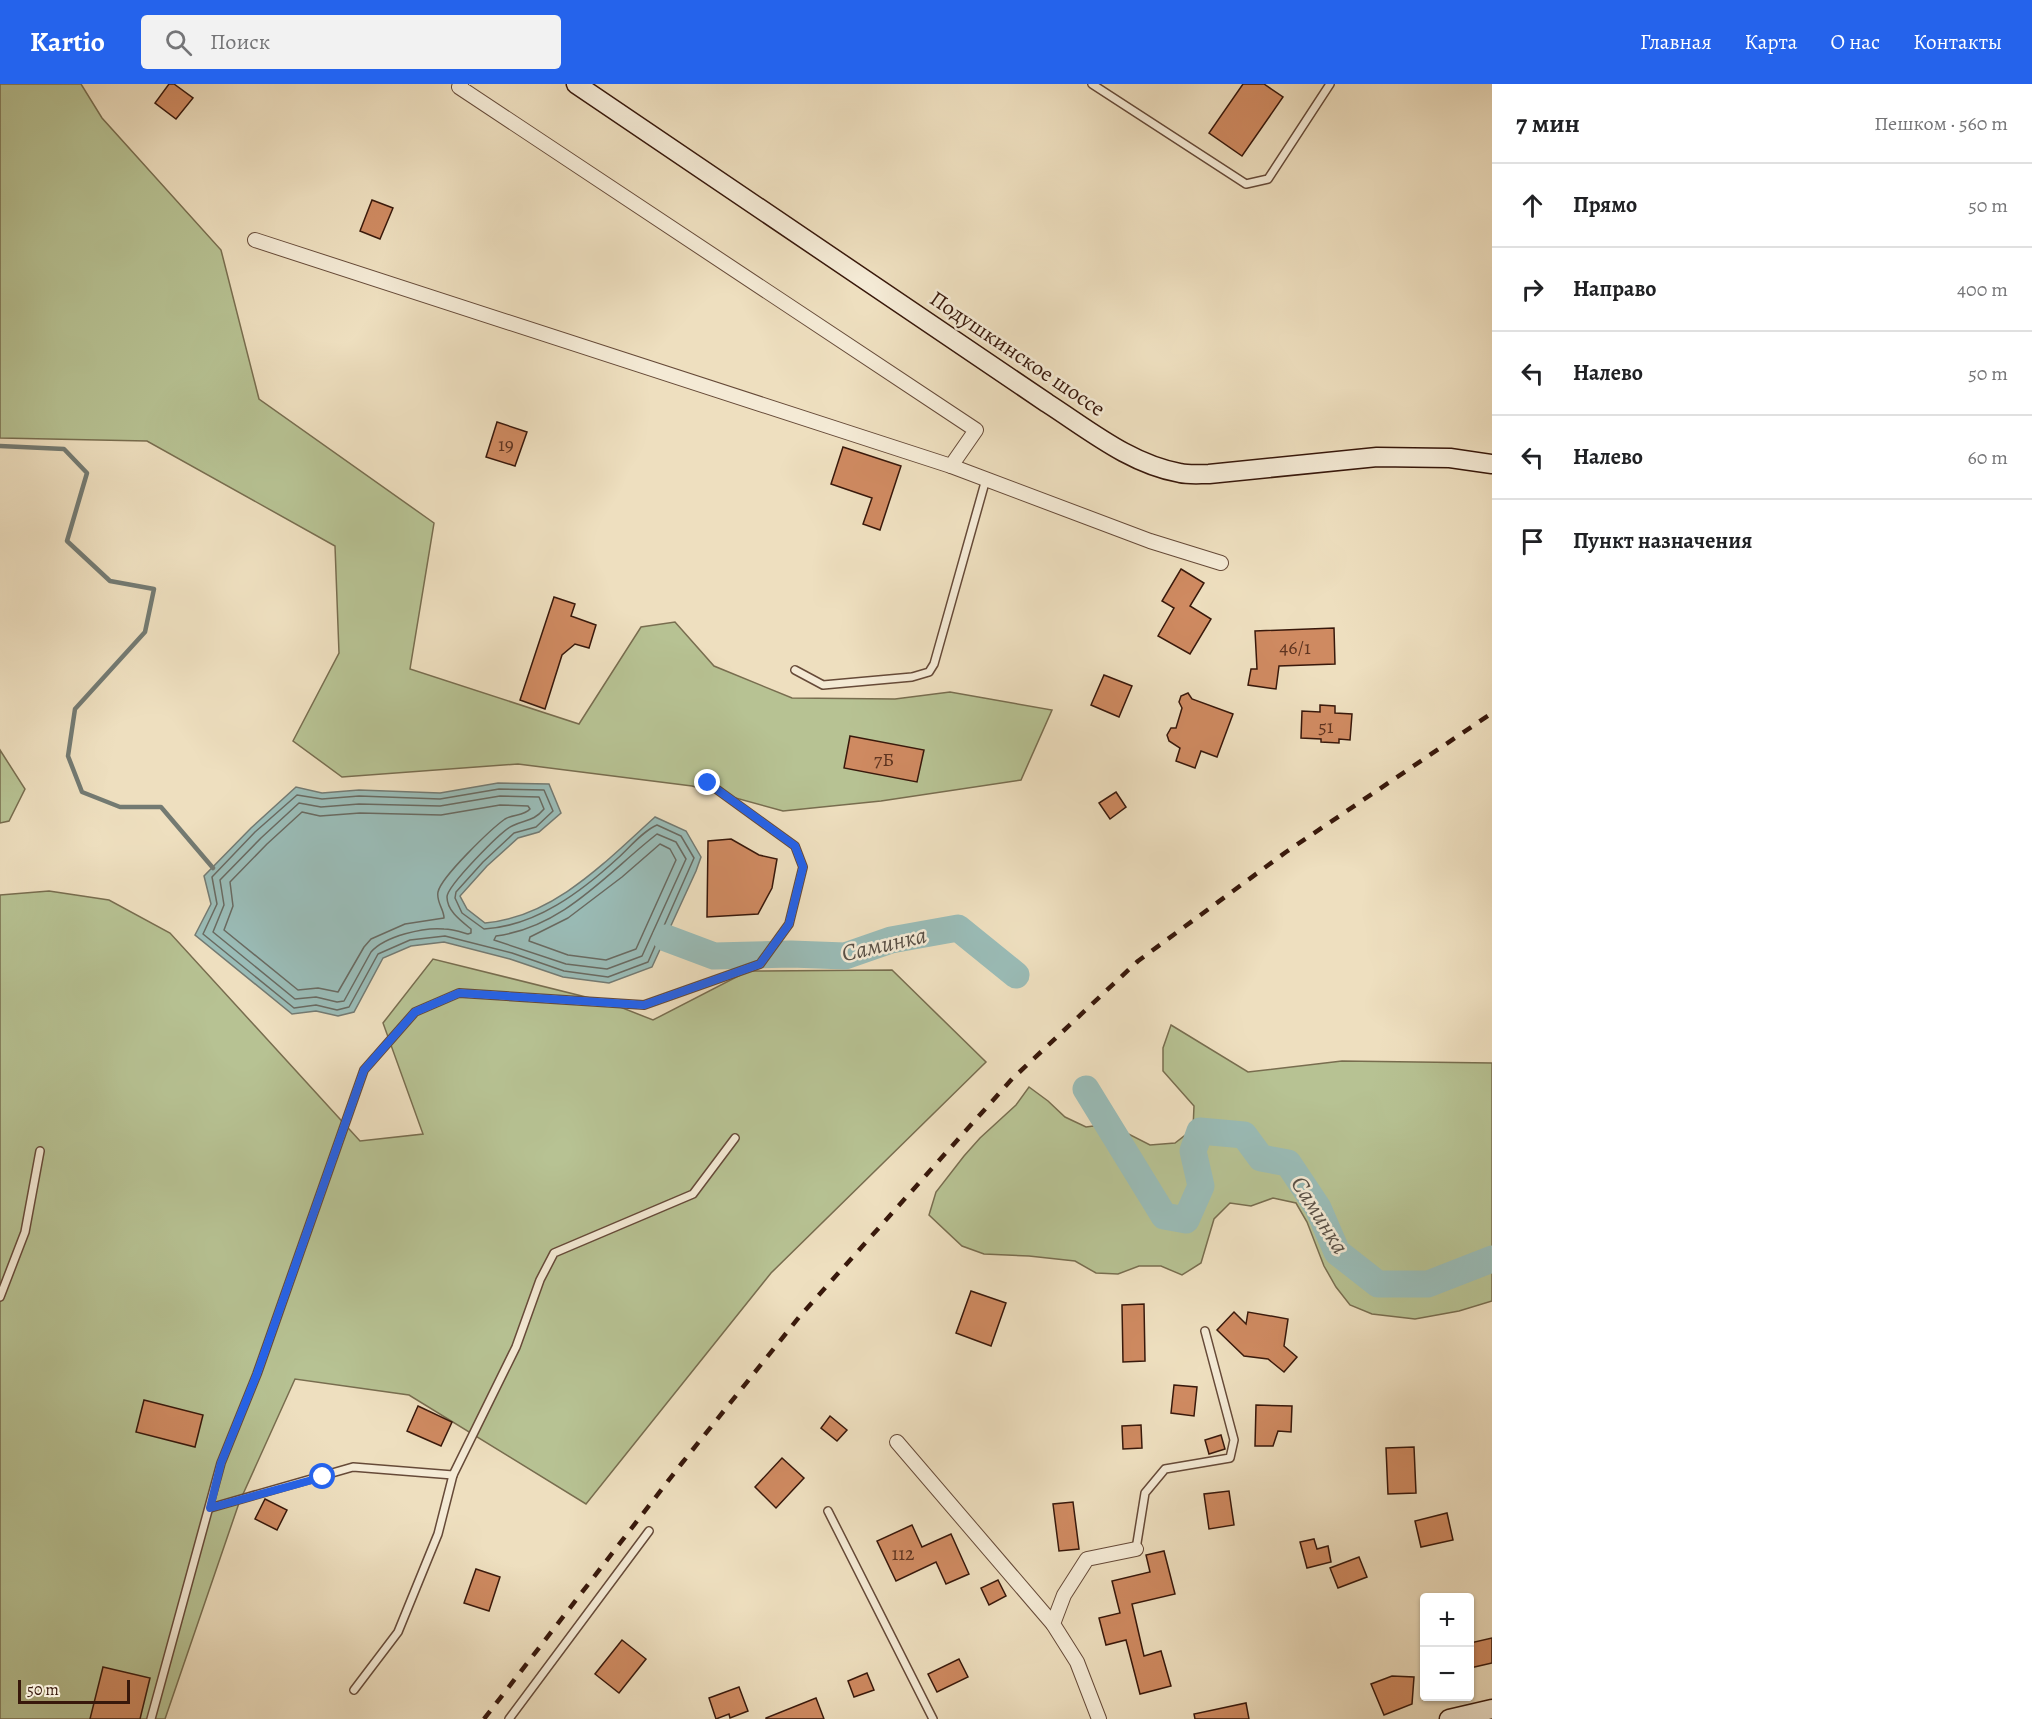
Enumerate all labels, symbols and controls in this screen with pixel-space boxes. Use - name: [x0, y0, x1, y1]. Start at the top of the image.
- search box: [141, 15, 561, 69]
- text: Kartio: [30, 23, 105, 61]
- icon: search: [162, 26, 195, 59]
- text: Поиск: [210, 27, 270, 57]
- text: Главная: [1640, 28, 1712, 56]
- text: Карта: [1745, 28, 1797, 56]
- text: О нас: [1830, 28, 1880, 56]
- text: Контакты: [1913, 28, 2002, 56]
- text: 7 мин: [1516, 106, 1580, 141]
- text: Пешком · 560 m: [1874, 110, 2008, 137]
- icon: ahead: [1516, 189, 1549, 222]
- text: Прямо: [1573, 190, 1637, 220]
- text: 50 m: [1968, 192, 2008, 219]
- icon: right: [1516, 273, 1549, 306]
- text: Направо: [1573, 274, 1656, 304]
- text: 400 m: [1957, 276, 2008, 303]
- street label: Подушкинское шоссе: [924, 284, 1111, 424]
- icon: left: [1516, 357, 1549, 390]
- text: Налево: [1573, 358, 1643, 388]
- text: 50 m: [1968, 360, 2008, 387]
- house number: 19: [498, 431, 514, 458]
- icon: left: [1516, 441, 1549, 474]
- text: Налево: [1573, 442, 1643, 472]
- text: 60 m: [1968, 444, 2008, 471]
- icon: arrive: [1516, 525, 1549, 558]
- text: Пункт назначения: [1573, 526, 1752, 556]
- house number: 46/1: [1279, 634, 1311, 661]
- house number: 51: [1318, 713, 1334, 740]
- house number: 7Б: [874, 746, 894, 773]
- route end: [694, 769, 720, 795]
- water label: Саминка: [838, 919, 930, 969]
- water label: Саминка: [1284, 1170, 1356, 1260]
- route start: [309, 1463, 335, 1489]
- house number: 112: [891, 1540, 915, 1567]
- map controls: [1420, 1593, 1474, 1701]
- button: +: [1420, 1593, 1474, 1647]
- button: −: [1420, 1647, 1474, 1701]
- scale bar: [18, 1677, 130, 1704]
- text: 50 m: [27, 1679, 59, 1701]

